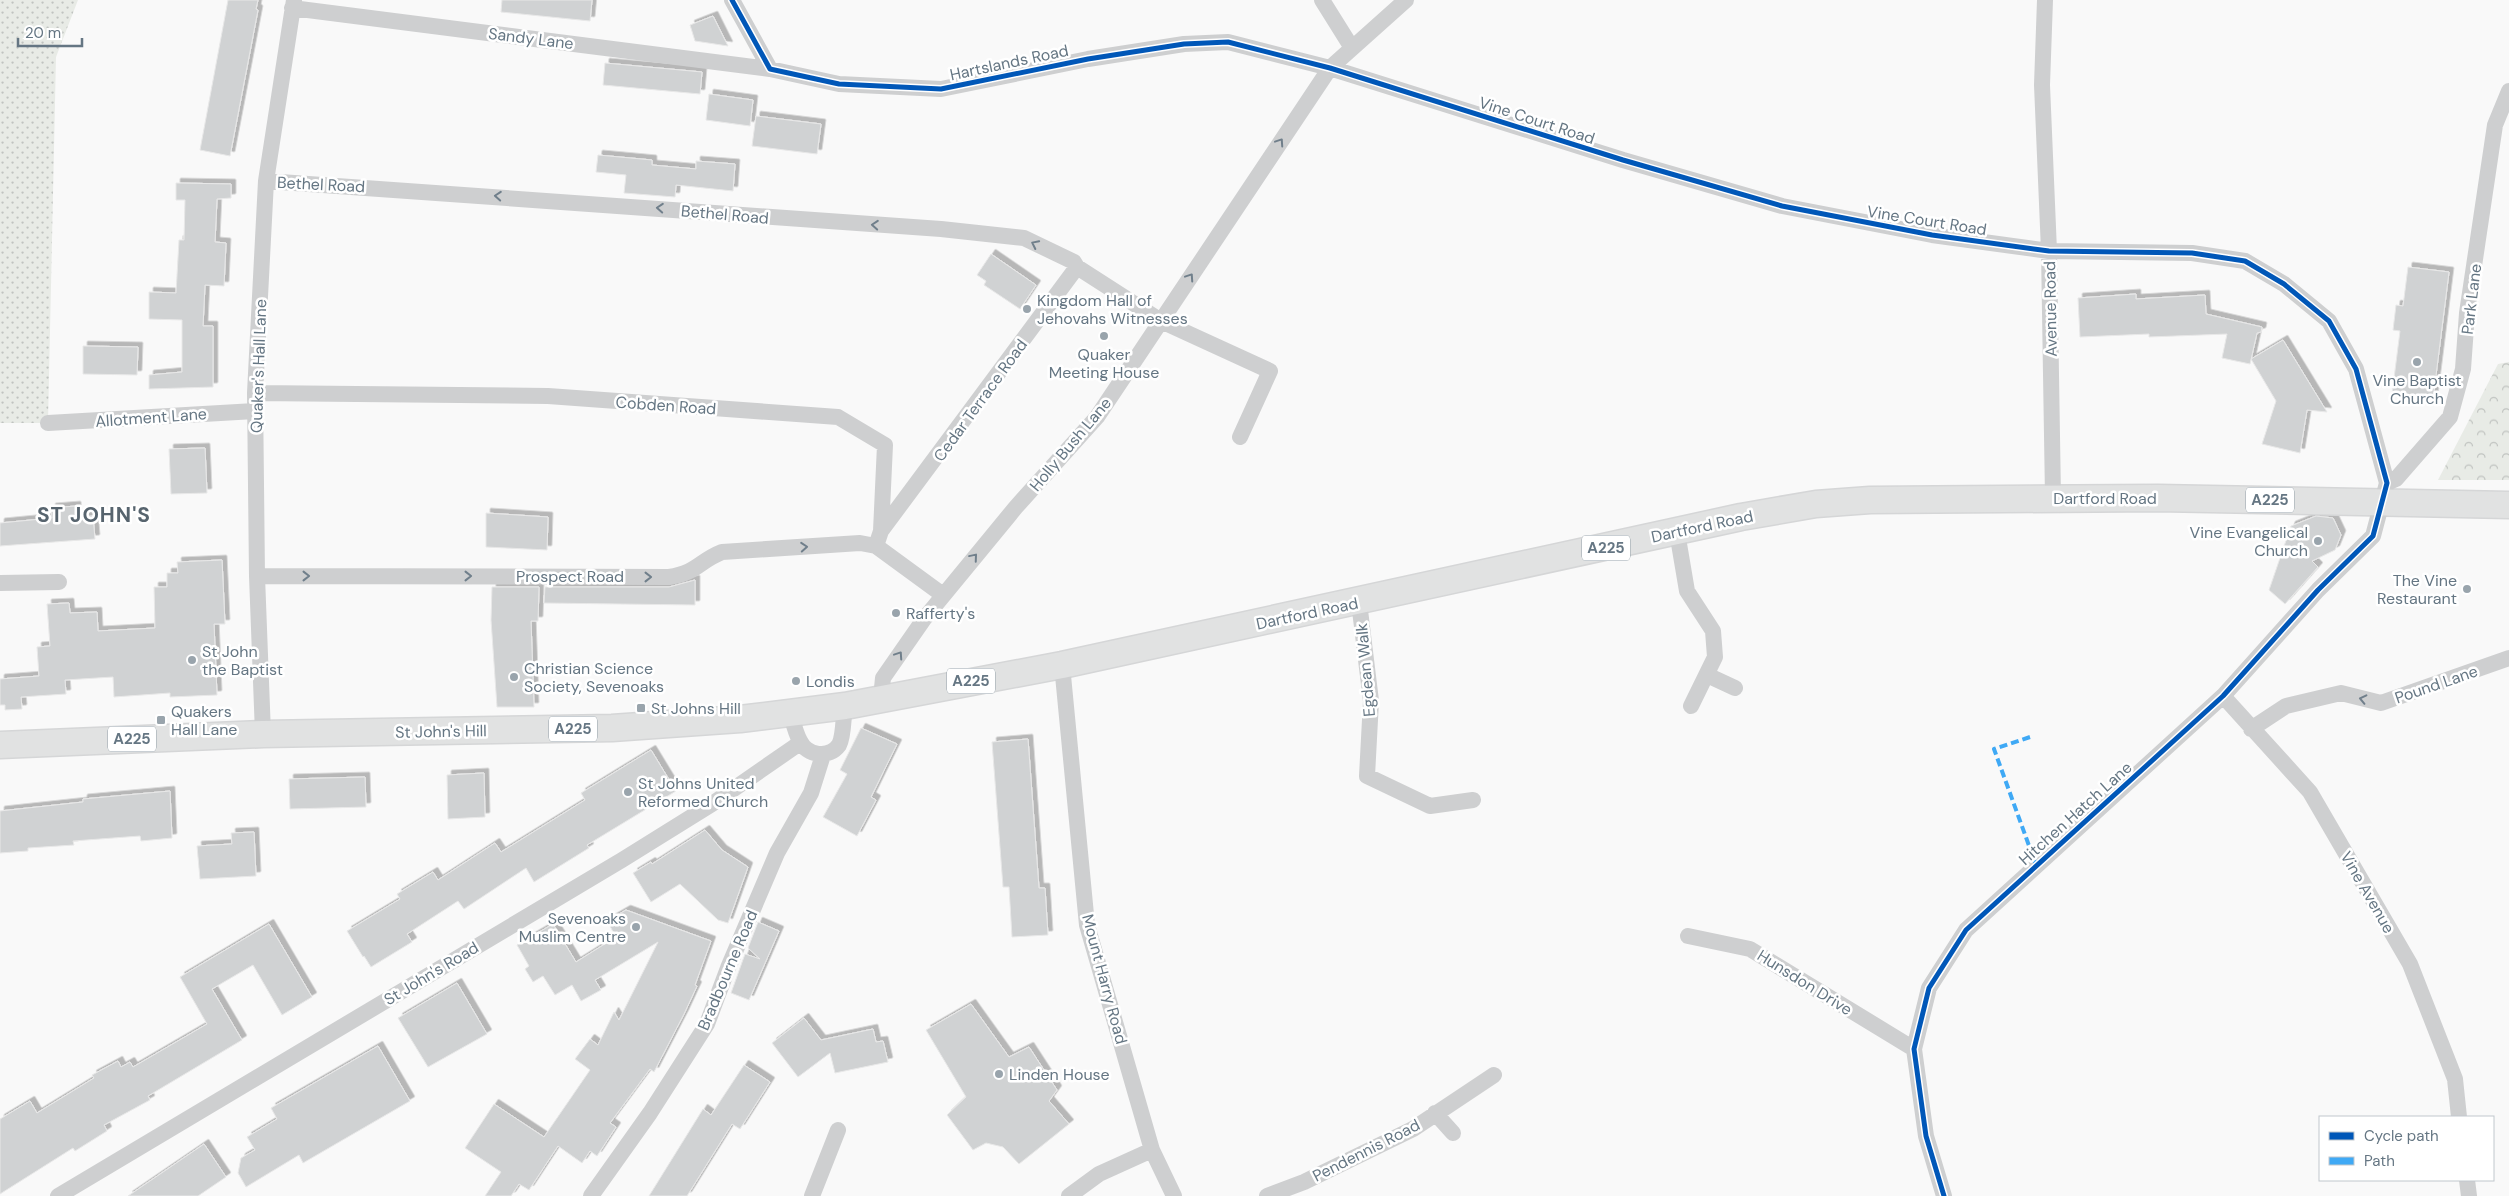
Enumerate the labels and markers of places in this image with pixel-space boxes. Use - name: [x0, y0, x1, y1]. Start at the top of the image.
- place label: Kingdom Hall of Jehovahs Witnesses: [1037, 290, 1188, 329]
- marker: Kingdom Hall of Jehovahs Witnesses: [1021, 303, 1033, 315]
- marker: Quaker Meeting House: [1098, 330, 1110, 342]
- place label: Quaker Meeting House: [1049, 344, 1159, 383]
- marker: Vine Baptist Church: [2411, 356, 2423, 368]
- place label: Vine Baptist Church: [2372, 370, 2462, 409]
- place label: Vine Evangelical Church: [2189, 522, 2308, 561]
- marker: Vine Evangelical Church: [2312, 535, 2324, 547]
- place label: The Vine Restaurant: [2377, 570, 2457, 609]
- marker: The Vine Restaurant: [2461, 583, 2473, 595]
- place label: Rafferty's: [906, 603, 975, 624]
- marker: Rafferty's: [890, 607, 902, 619]
- place label: St John the Baptist: [202, 641, 283, 680]
- marker: St John the Baptist: [186, 654, 198, 666]
- place label: Christian Science Society, Sevenoaks: [524, 658, 664, 697]
- marker: Christian Science Society, Sevenoaks: [508, 671, 520, 683]
- place label: Londis: [806, 671, 855, 692]
- marker: Londis: [790, 675, 802, 687]
- place label: St Johns Hill: [651, 698, 741, 719]
- place label: Quakers Hall Lane: [171, 701, 237, 740]
- marker: St Johns Hill: [635, 702, 647, 714]
- marker: Quakers Hall Lane: [155, 714, 167, 726]
- place label: St Johns United Reformed Church: [638, 773, 768, 812]
- marker: St Johns United Reformed Church: [622, 786, 634, 798]
- place label: Sevenoaks Muslim Centre: [519, 908, 626, 947]
- marker: Sevenoaks Muslim Centre: [630, 921, 642, 933]
- place label: Linden House: [1009, 1064, 1110, 1085]
- marker: Linden House: [993, 1068, 1005, 1080]

